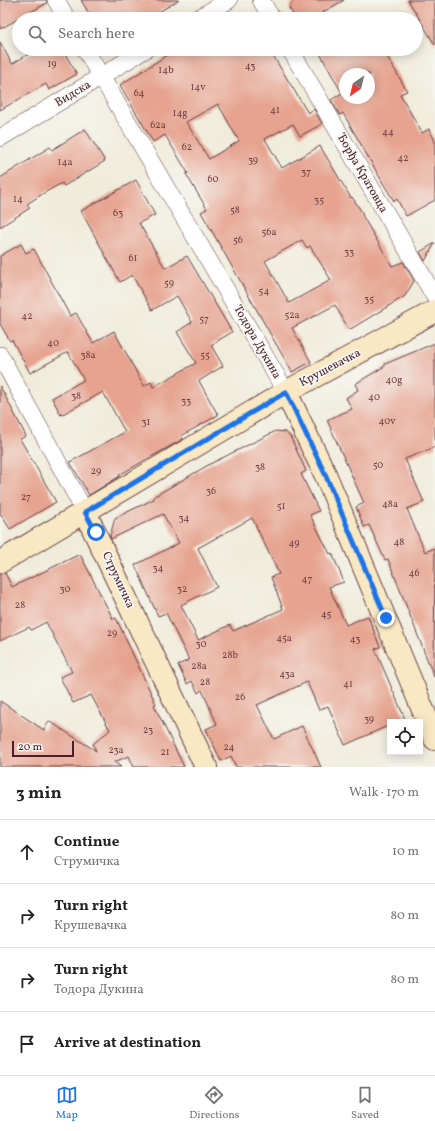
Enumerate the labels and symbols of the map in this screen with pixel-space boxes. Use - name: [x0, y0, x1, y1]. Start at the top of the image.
- house number: 19: [47, 57, 57, 71]
- house number: 43: [245, 59, 255, 73]
- house number: 14b: [158, 63, 174, 77]
- north arrow: [339, 68, 375, 104]
- street label: Видска: [52, 77, 94, 111]
- house number: 14v: [190, 80, 206, 94]
- house number: 64: [134, 86, 144, 100]
- house number: 41: [270, 103, 280, 117]
- house number: 14g: [173, 106, 187, 120]
- house number: 62a: [150, 118, 166, 132]
- house number: 44: [382, 125, 394, 139]
- street label: Ђорђа Кратовца: [333, 130, 391, 216]
- house number: 62: [182, 140, 192, 154]
- house number: 42: [397, 151, 409, 165]
- house number: 39: [248, 153, 258, 167]
- house number: 14a: [58, 155, 72, 169]
- house number: 37: [301, 165, 311, 179]
- house number: 60: [207, 172, 219, 186]
- house number: 14: [13, 192, 23, 206]
- house number: 35: [314, 193, 324, 207]
- house number: 58: [230, 203, 240, 217]
- house number: 63: [113, 206, 123, 220]
- house number: 56a: [262, 225, 276, 239]
- house number: 56: [233, 233, 243, 247]
- house number: 33: [344, 245, 354, 259]
- house number: 61: [129, 251, 138, 265]
- house number: 59: [164, 276, 174, 290]
- house number: 54: [259, 284, 269, 298]
- house number: 35: [364, 292, 374, 306]
- street label: Тодора Дукина: [229, 302, 285, 382]
- house number: 52a: [284, 308, 300, 322]
- house number: 42: [21, 309, 33, 323]
- house number: 57: [199, 312, 209, 326]
- house number: 40: [47, 336, 59, 350]
- street label: Крушевачка: [296, 345, 364, 391]
- house number: 38a: [80, 348, 96, 362]
- house number: 55: [200, 348, 210, 362]
- house number: 40g: [386, 373, 402, 387]
- house number: 38: [71, 389, 81, 403]
- house number: 40: [368, 390, 380, 404]
- house number: 33: [181, 394, 191, 408]
- house number: 40v: [378, 414, 396, 428]
- house number: 31: [141, 415, 151, 429]
- house number: 50: [373, 458, 383, 472]
- house number: 38: [255, 460, 265, 474]
- house number: 29: [91, 464, 101, 478]
- house number: 36: [206, 484, 216, 498]
- house number: 27: [21, 490, 31, 504]
- house number: 48a: [382, 497, 398, 511]
- house number: 51: [277, 499, 285, 513]
- house number: 34: [178, 511, 190, 525]
- route start: [87, 523, 105, 541]
- house number: 48: [394, 535, 404, 549]
- house number: 49: [289, 536, 299, 550]
- street label: Струмичка: [98, 549, 138, 611]
- house number: 34: [152, 561, 164, 575]
- house number: 46: [409, 566, 419, 580]
- house number: 47: [302, 572, 313, 586]
- house number: 30: [60, 582, 70, 596]
- house number: 32: [177, 582, 187, 596]
- house number: 28: [15, 598, 25, 612]
- house number: 45: [321, 607, 331, 621]
- route end: [377, 609, 395, 627]
- house number: 29: [107, 626, 117, 640]
- house number: 45a: [276, 631, 292, 645]
- house number: 43: [350, 632, 360, 646]
- house number: 30: [196, 637, 206, 651]
- house number: 28b: [222, 648, 238, 662]
- house number: 28a: [191, 659, 207, 673]
- house number: 43a: [279, 667, 295, 681]
- house number: 28: [200, 675, 210, 689]
- house number: 41: [343, 677, 353, 691]
- house number: 26: [235, 690, 245, 704]
- house number: 39: [364, 712, 374, 726]
- house number: 23: [143, 723, 153, 737]
- scale bar: [12, 739, 74, 758]
- house number: 24: [223, 740, 235, 754]
- house number: 23a: [108, 743, 124, 757]
- house number: 21: [160, 745, 170, 759]

